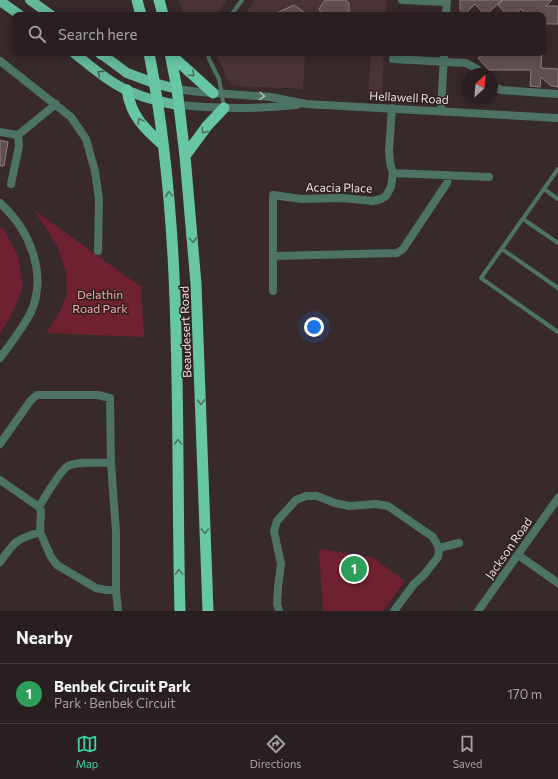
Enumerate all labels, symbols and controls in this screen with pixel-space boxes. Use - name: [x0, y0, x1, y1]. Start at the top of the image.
- search box: [12, 12, 546, 56]
- icon: search: [26, 23, 48, 45]
- text: Search here: [58, 25, 137, 43]
- north arrow: [462, 68, 498, 104]
- one-way arrow: [187, 69, 195, 77]
- one-way arrow: [97, 71, 104, 78]
- street label: Hellawell Road: [369, 88, 449, 106]
- one-way arrow: [259, 92, 265, 101]
- one-way arrow: [137, 118, 144, 125]
- one-way arrow: [202, 127, 209, 134]
- street label: Acacia Place: [305, 179, 373, 195]
- one-way arrow: [164, 191, 173, 197]
- one-way arrow: [188, 237, 197, 243]
- street label: Beaudesert Road: [176, 286, 194, 378]
- park label: Delathin Road Park: [72, 287, 128, 315]
- your location: [304, 317, 324, 337]
- one-way arrow: [196, 399, 205, 405]
- one-way arrow: [174, 439, 182, 445]
- street label: Jackson Road: [482, 514, 535, 582]
- one-way arrow: [201, 528, 210, 534]
- pin: 1: [341, 554, 367, 584]
- one-way arrow: [175, 569, 183, 575]
- text: Nearby: [16, 627, 73, 648]
- text: Benbek Circuit Park: [54, 677, 191, 695]
- text: 1: [26, 686, 32, 702]
- text: 170 m: [507, 686, 542, 702]
- text: Park · Benbek Circuit: [54, 695, 176, 711]
- tab: Map: [76, 733, 98, 770]
- tab: Directions: [250, 733, 301, 770]
- tab: Saved: [453, 733, 482, 770]

